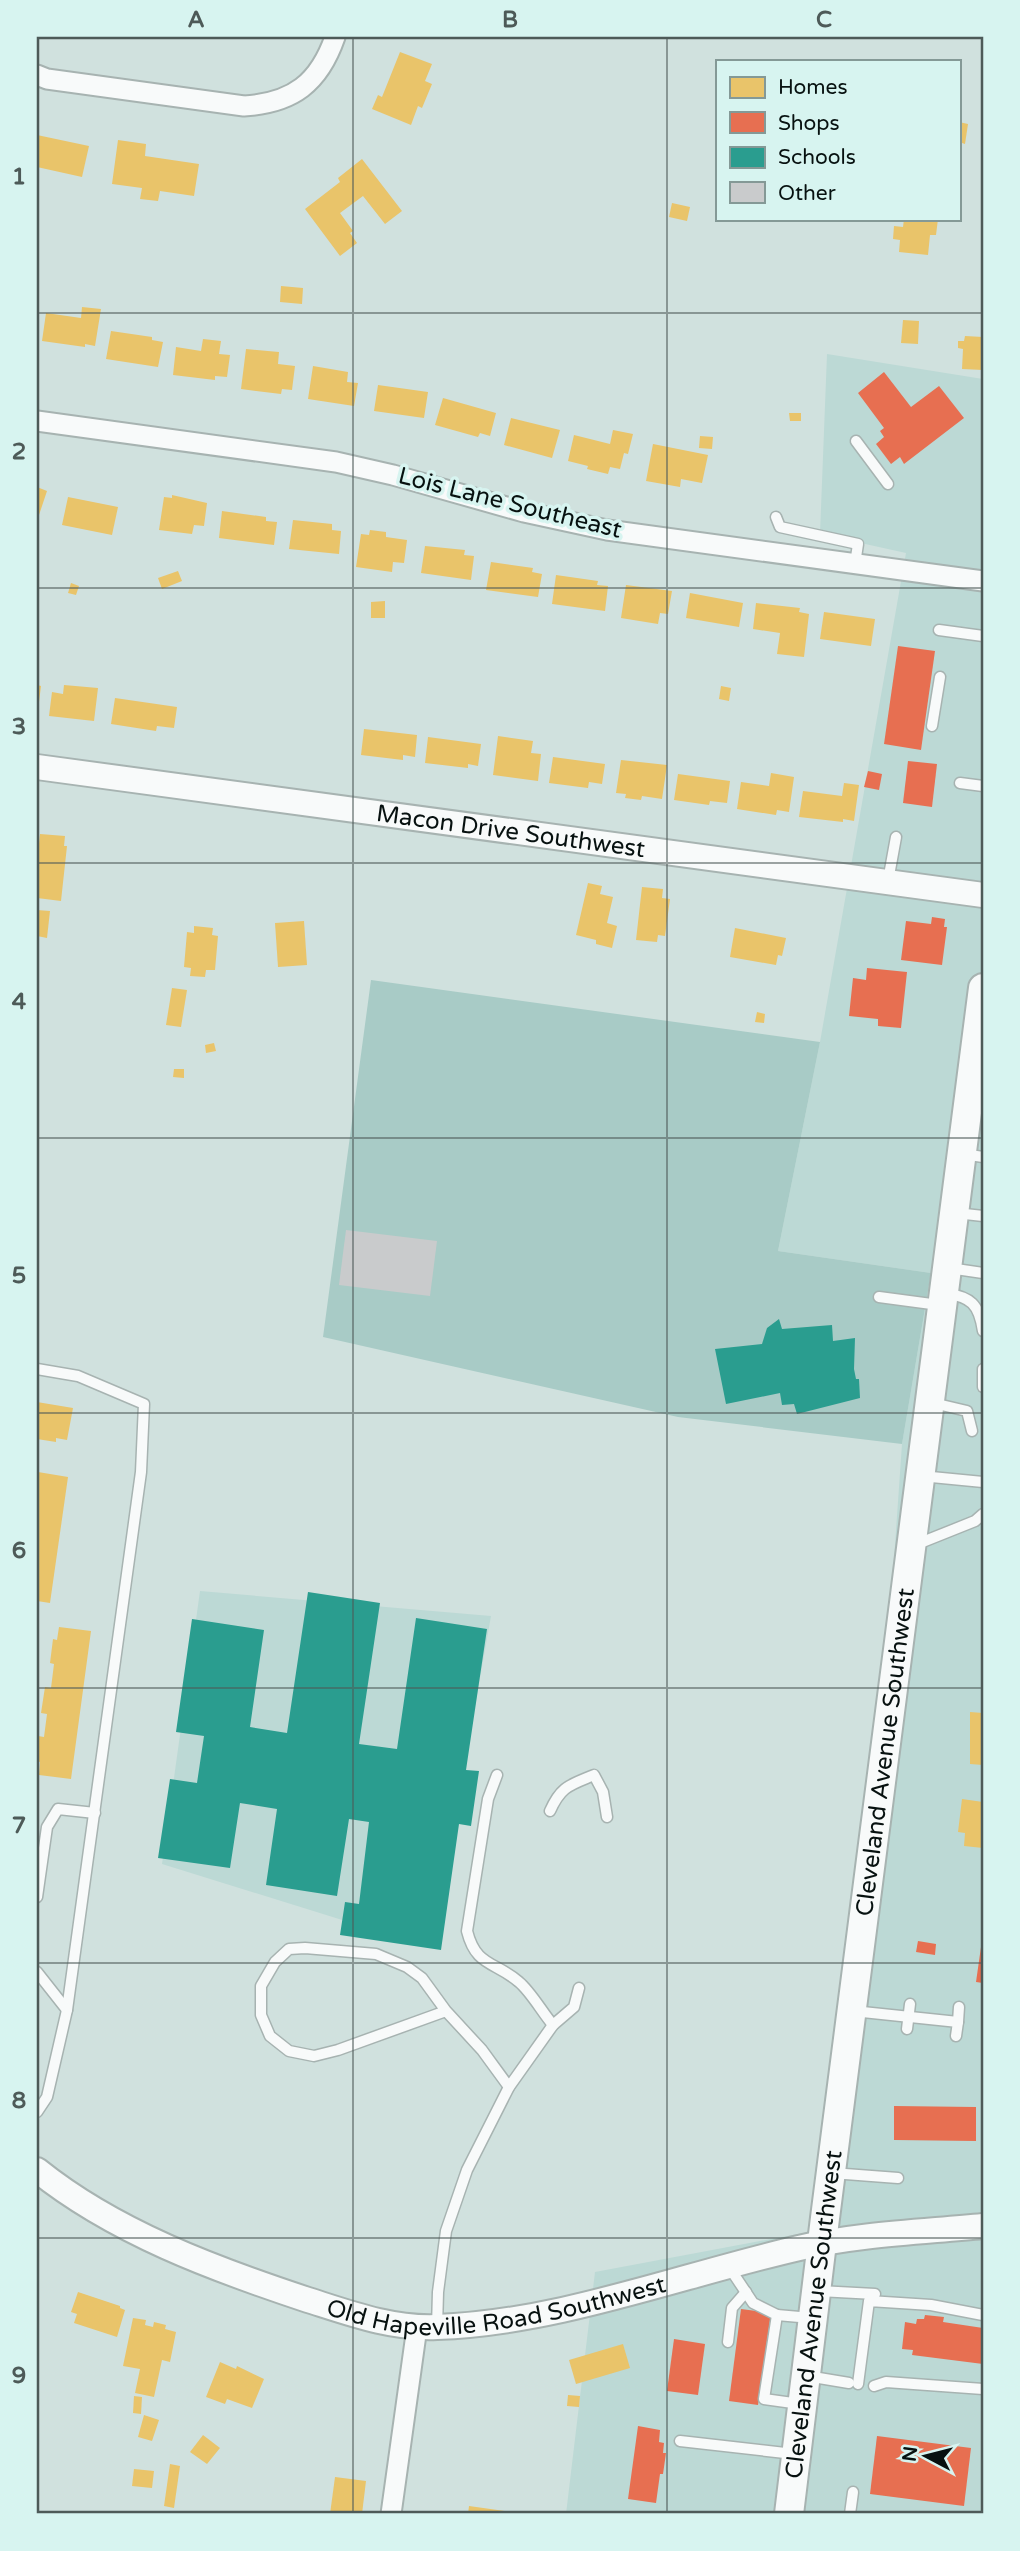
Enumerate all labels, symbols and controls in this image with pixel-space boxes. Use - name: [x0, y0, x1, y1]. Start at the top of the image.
- text: A: [187, 6, 205, 34]
- text: B: [502, 6, 518, 34]
- text: C: [816, 6, 832, 34]
- legend: [716, 60, 960, 220]
- text: Homes: [778, 75, 848, 100]
- text: Shops: [778, 111, 840, 136]
- text: Schools: [778, 145, 856, 170]
- text: 1: [12, 163, 26, 191]
- text: Other: [778, 181, 836, 206]
- text: 2: [12, 438, 26, 466]
- street label: Lois Lane Southeast: [395, 461, 625, 545]
- text: 3: [12, 713, 26, 741]
- street label: Macon Drive Southwest: [375, 799, 647, 864]
- text: 4: [12, 988, 27, 1016]
- text: 5: [12, 1262, 26, 1290]
- text: 6: [12, 1537, 26, 1565]
- street label: Cleveland Avenue Southwest: [849, 1586, 920, 1918]
- text: 7: [12, 1812, 26, 1840]
- text: 8: [12, 2087, 26, 2115]
- street label: Cleveland Avenue Southwest: [779, 2149, 848, 2480]
- street label: Old Hapeville Road Southwest: [323, 2270, 669, 2342]
- text: 9: [12, 2362, 26, 2390]
- north arrow: [890, 2422, 960, 2492]
- text: N: [898, 2445, 922, 2463]

